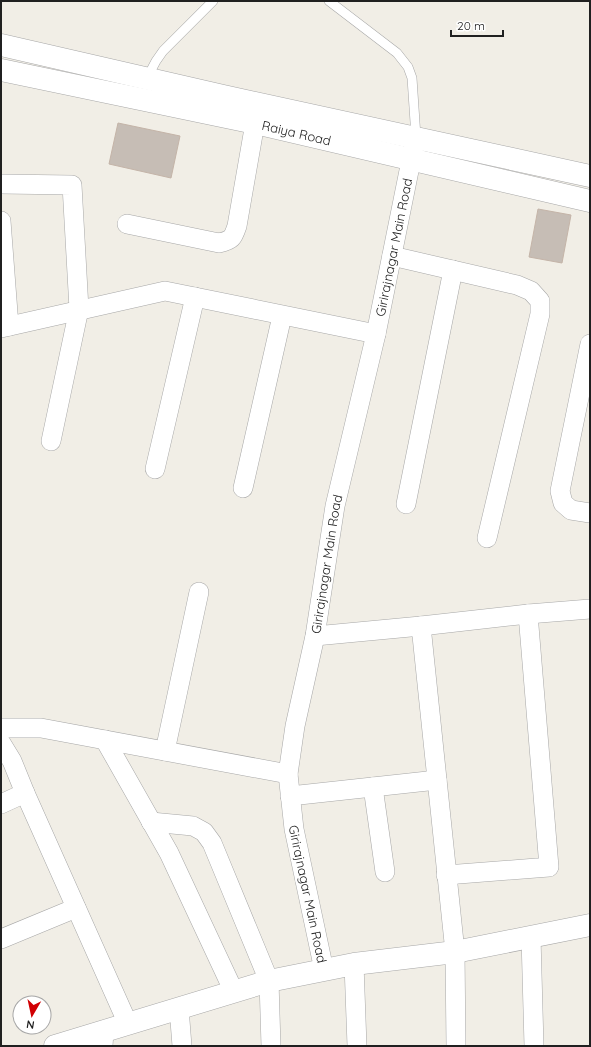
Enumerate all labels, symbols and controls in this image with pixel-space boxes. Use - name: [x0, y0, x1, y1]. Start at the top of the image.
- scale bar: [451, 12, 503, 38]
- text: 20 m: [457, 18, 485, 33]
- street label: Raiya Road: [260, 117, 333, 148]
- street label: Girirajnagar Main Road: [372, 177, 415, 318]
- street label: Girirajnagar Main Road: [307, 493, 345, 635]
- street label: Girirajnagar Main Road: [286, 824, 330, 964]
- north arrow: [12, 995, 52, 1035]
- text: N: [25, 1017, 36, 1032]

